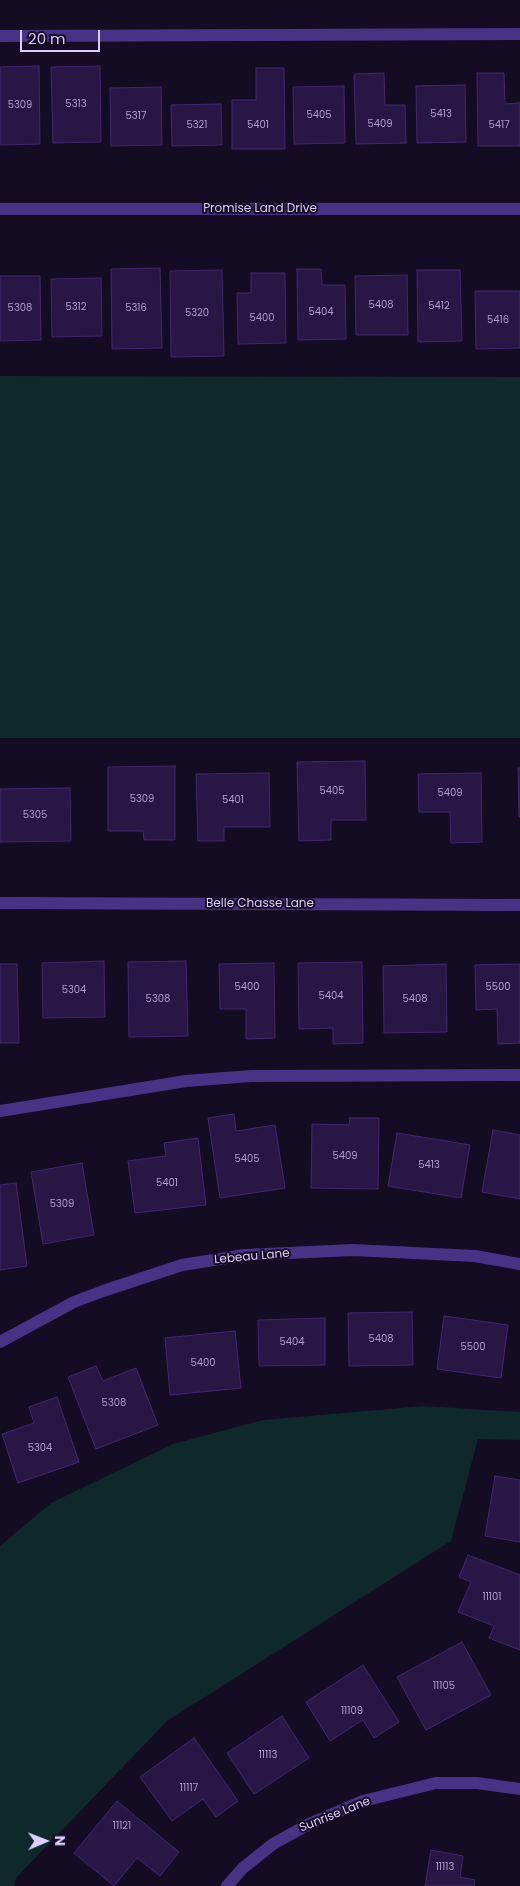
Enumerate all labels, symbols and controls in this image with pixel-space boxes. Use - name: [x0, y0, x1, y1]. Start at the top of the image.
- scale bar: [22, 20, 102, 52]
- text: 20 m: [28, 28, 66, 49]
- house number: 5313: [65, 98, 87, 110]
- house number: 5309: [8, 99, 32, 111]
- house number: 5413: [430, 108, 452, 120]
- house number: 5405: [306, 109, 332, 121]
- house number: 5317: [126, 110, 146, 122]
- house number: 5409: [367, 118, 393, 130]
- house number: 5321: [186, 119, 208, 131]
- house number: 5401: [247, 119, 269, 131]
- house number: 5417: [488, 119, 510, 131]
- street label: Promise Land Drive: [203, 202, 317, 216]
- house number: 5408: [368, 299, 394, 311]
- house number: 5412: [428, 300, 450, 312]
- house number: 5312: [65, 301, 87, 313]
- house number: 5308: [8, 302, 32, 314]
- house number: 5316: [125, 302, 147, 314]
- house number: 5404: [308, 306, 334, 318]
- house number: 5320: [185, 307, 209, 319]
- house number: 5400: [249, 312, 275, 324]
- house number: 5416: [487, 314, 509, 326]
- house number: 5405: [319, 785, 345, 797]
- house number: 5409: [437, 787, 463, 799]
- house number: 5309: [130, 793, 154, 805]
- house number: 5401: [222, 794, 244, 806]
- house number: 5305: [23, 809, 47, 821]
- street label: Belle Chasse Lane: [206, 897, 314, 911]
- house number: 5400: [234, 981, 260, 993]
- house number: 5500: [485, 981, 511, 993]
- house number: 5304: [62, 984, 86, 996]
- house number: 5404: [318, 990, 344, 1002]
- house number: 5308: [146, 993, 170, 1005]
- house number: 5408: [402, 993, 428, 1005]
- house number: 5409: [332, 1150, 358, 1162]
- house number: 5405: [234, 1153, 260, 1165]
- house number: 5413: [418, 1159, 440, 1171]
- house number: 5401: [156, 1177, 178, 1189]
- house number: 5309: [50, 1198, 74, 1210]
- street label: Lebeau Lane: [214, 1247, 290, 1267]
- house number: 5408: [368, 1333, 394, 1345]
- house number: 5404: [279, 1336, 305, 1348]
- house number: 5500: [460, 1341, 486, 1353]
- house number: 5400: [190, 1357, 216, 1369]
- house number: 5308: [102, 1397, 126, 1409]
- house number: 5304: [28, 1442, 52, 1454]
- house number: 11101: [482, 1591, 502, 1603]
- house number: 11105: [433, 1680, 455, 1692]
- house number: 11109: [341, 1705, 363, 1717]
- house number: 11113: [259, 1749, 277, 1761]
- house number: 11117: [180, 1782, 198, 1794]
- street label: Sunrise Lane: [297, 1794, 373, 1836]
- north arrow: [20, 1816, 70, 1866]
- house number: 11121: [113, 1820, 131, 1832]
- text: N: [50, 1835, 70, 1846]
- house number: 11113: [436, 1861, 454, 1873]

